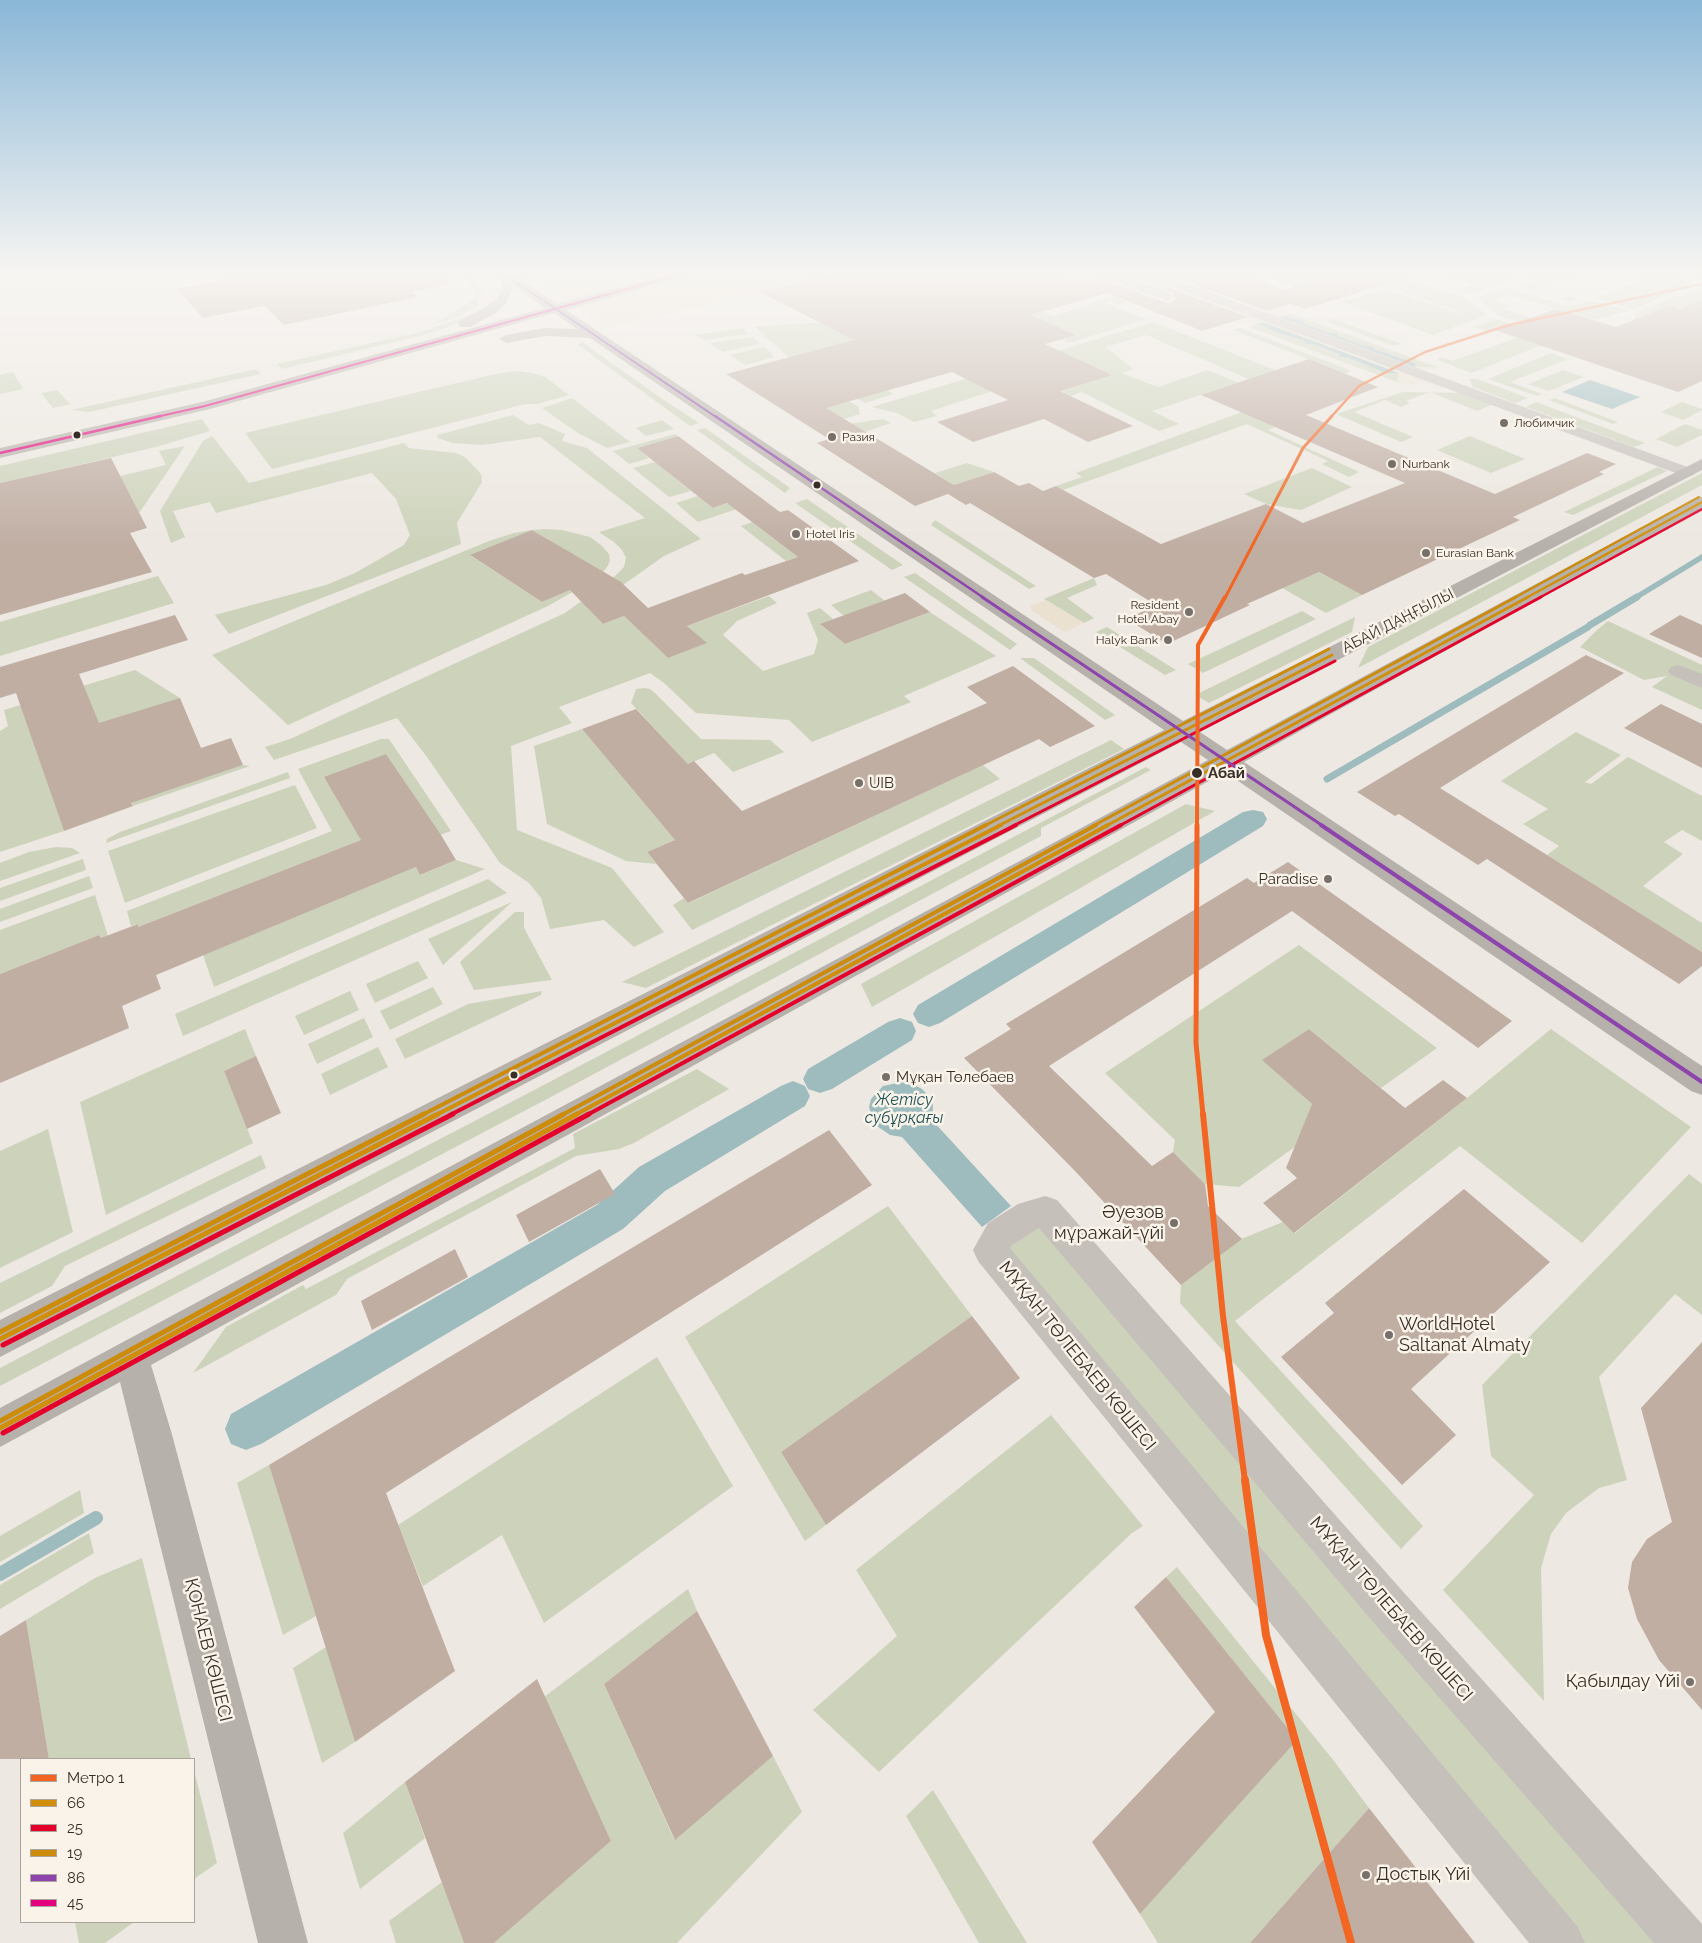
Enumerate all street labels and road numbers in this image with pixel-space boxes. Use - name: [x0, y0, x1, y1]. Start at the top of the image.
- street label: АБАЙ ДАҢҒЫЛЫ: [1339, 585, 1457, 657]
- street label: МҰҚАН ТӨЛЕБАЕВ КӨШЕСІ: [994, 1257, 1160, 1455]
- street label: МҰҚАН ТӨЛЕБАЕВ КӨШЕСІ: [1305, 1512, 1477, 1706]
- street label: ҚОНАЕВ КӨШЕСІ: [180, 1576, 236, 1724]

